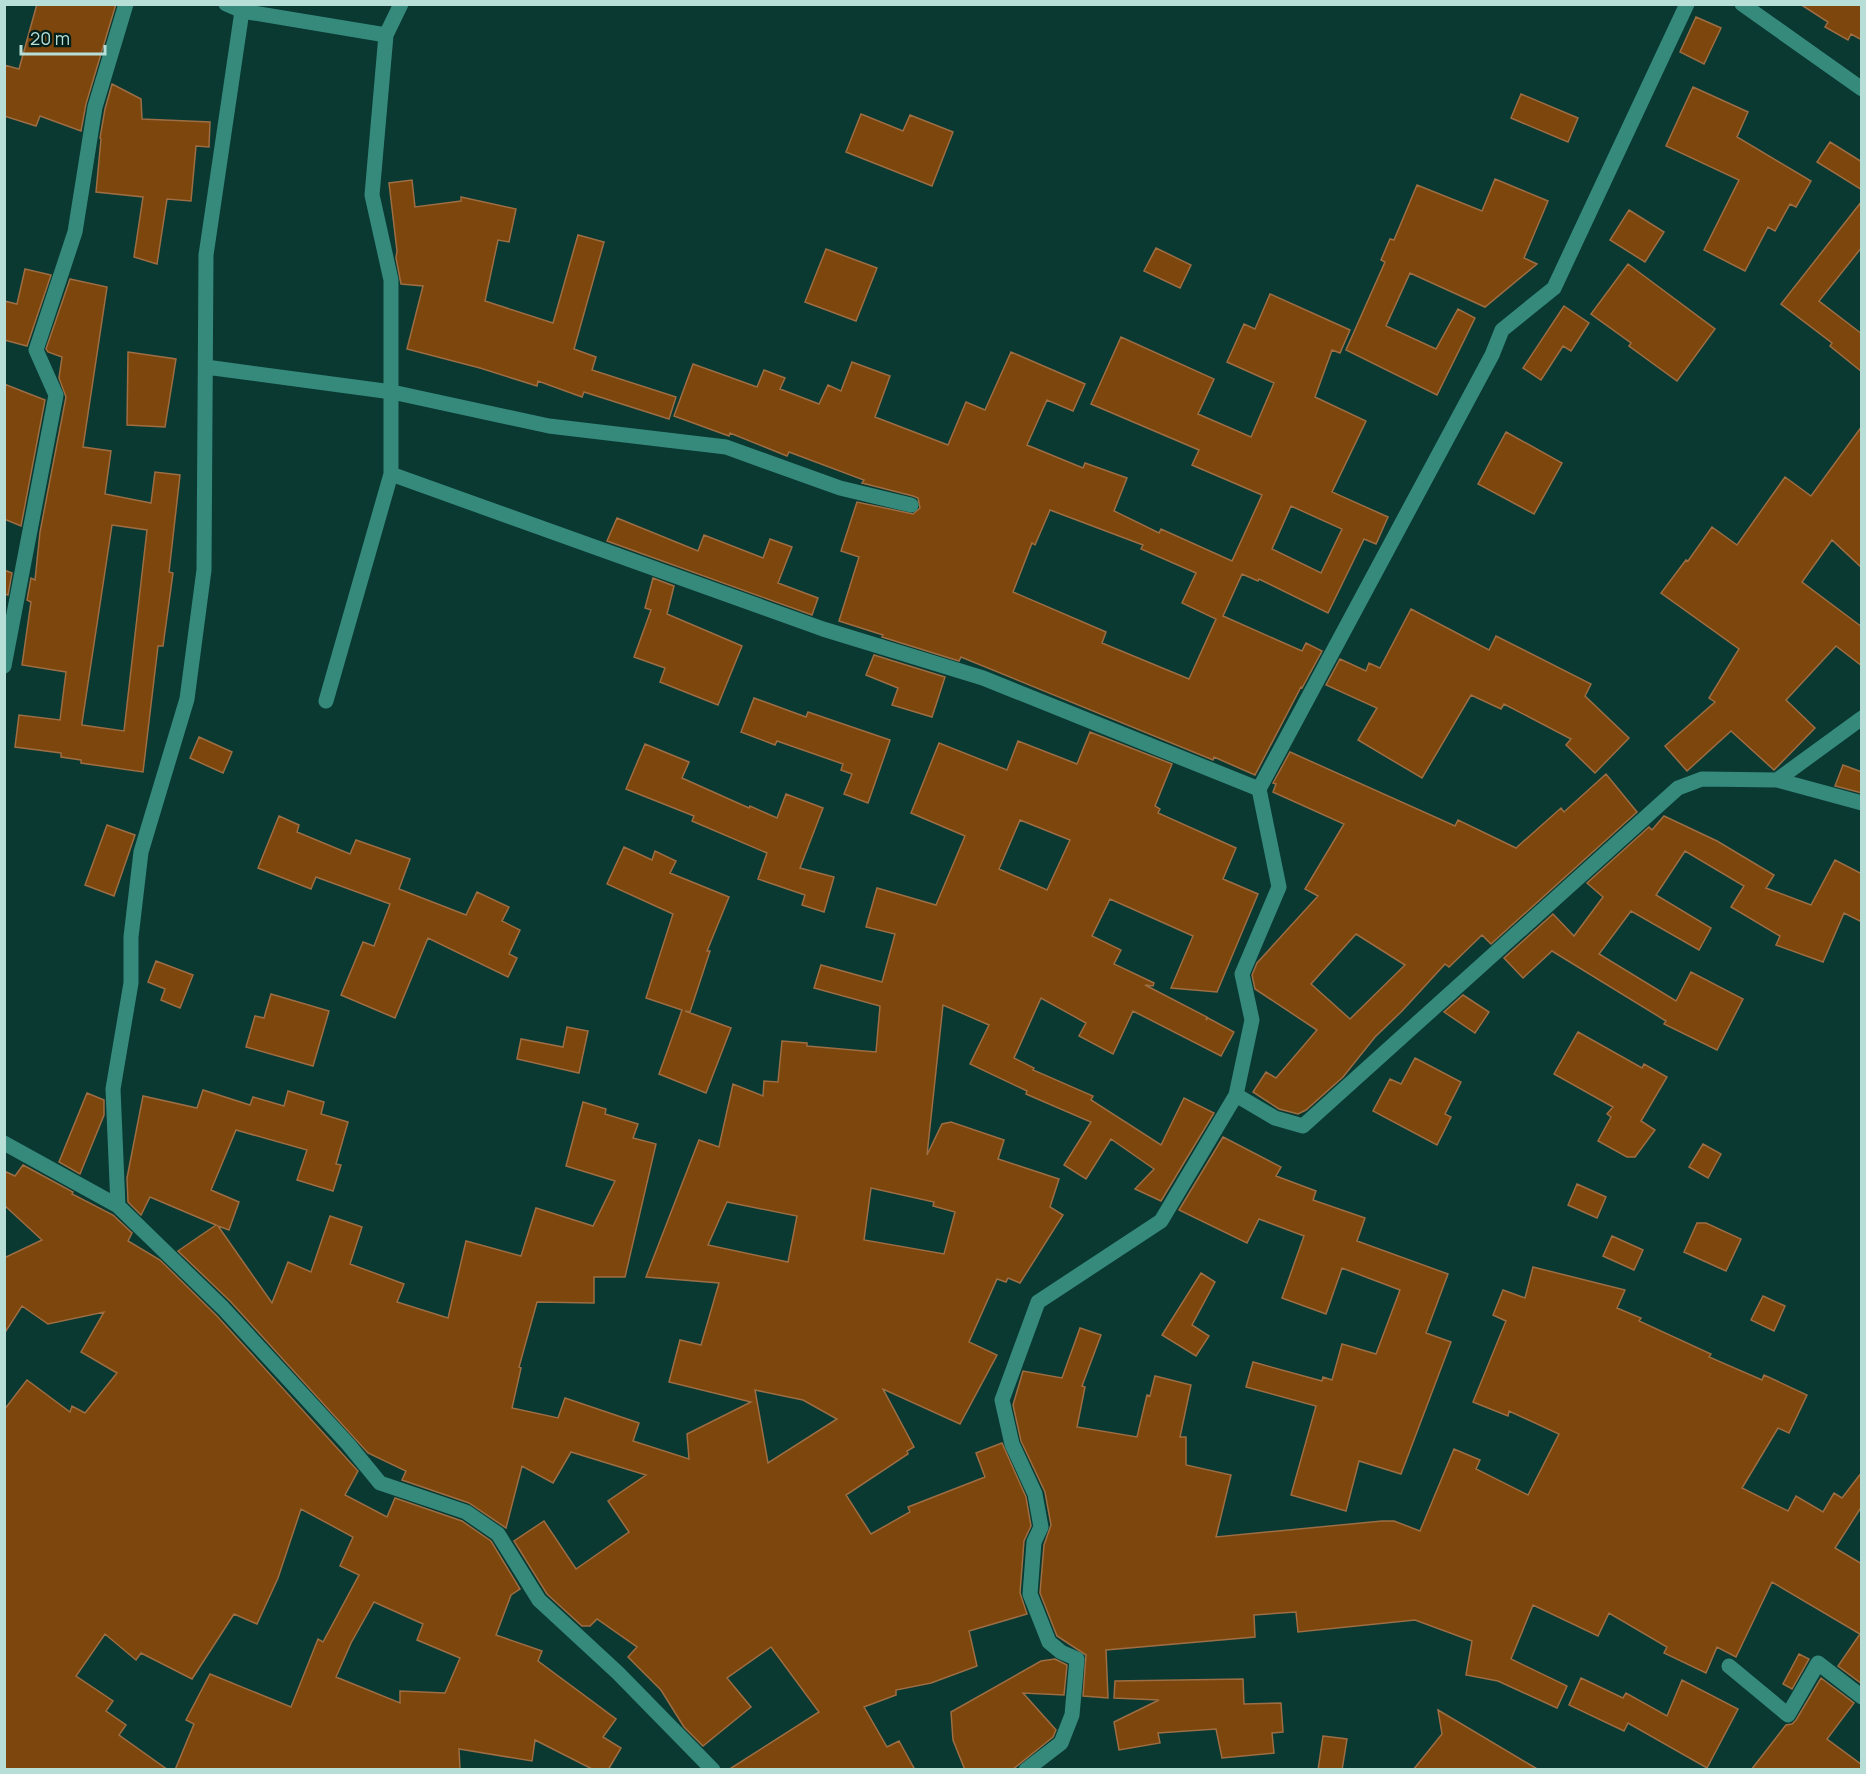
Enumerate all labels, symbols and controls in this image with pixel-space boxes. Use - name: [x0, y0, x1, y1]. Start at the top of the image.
- scale bar: [21, 18, 105, 56]
- text: 20 m: [30, 26, 70, 50]

